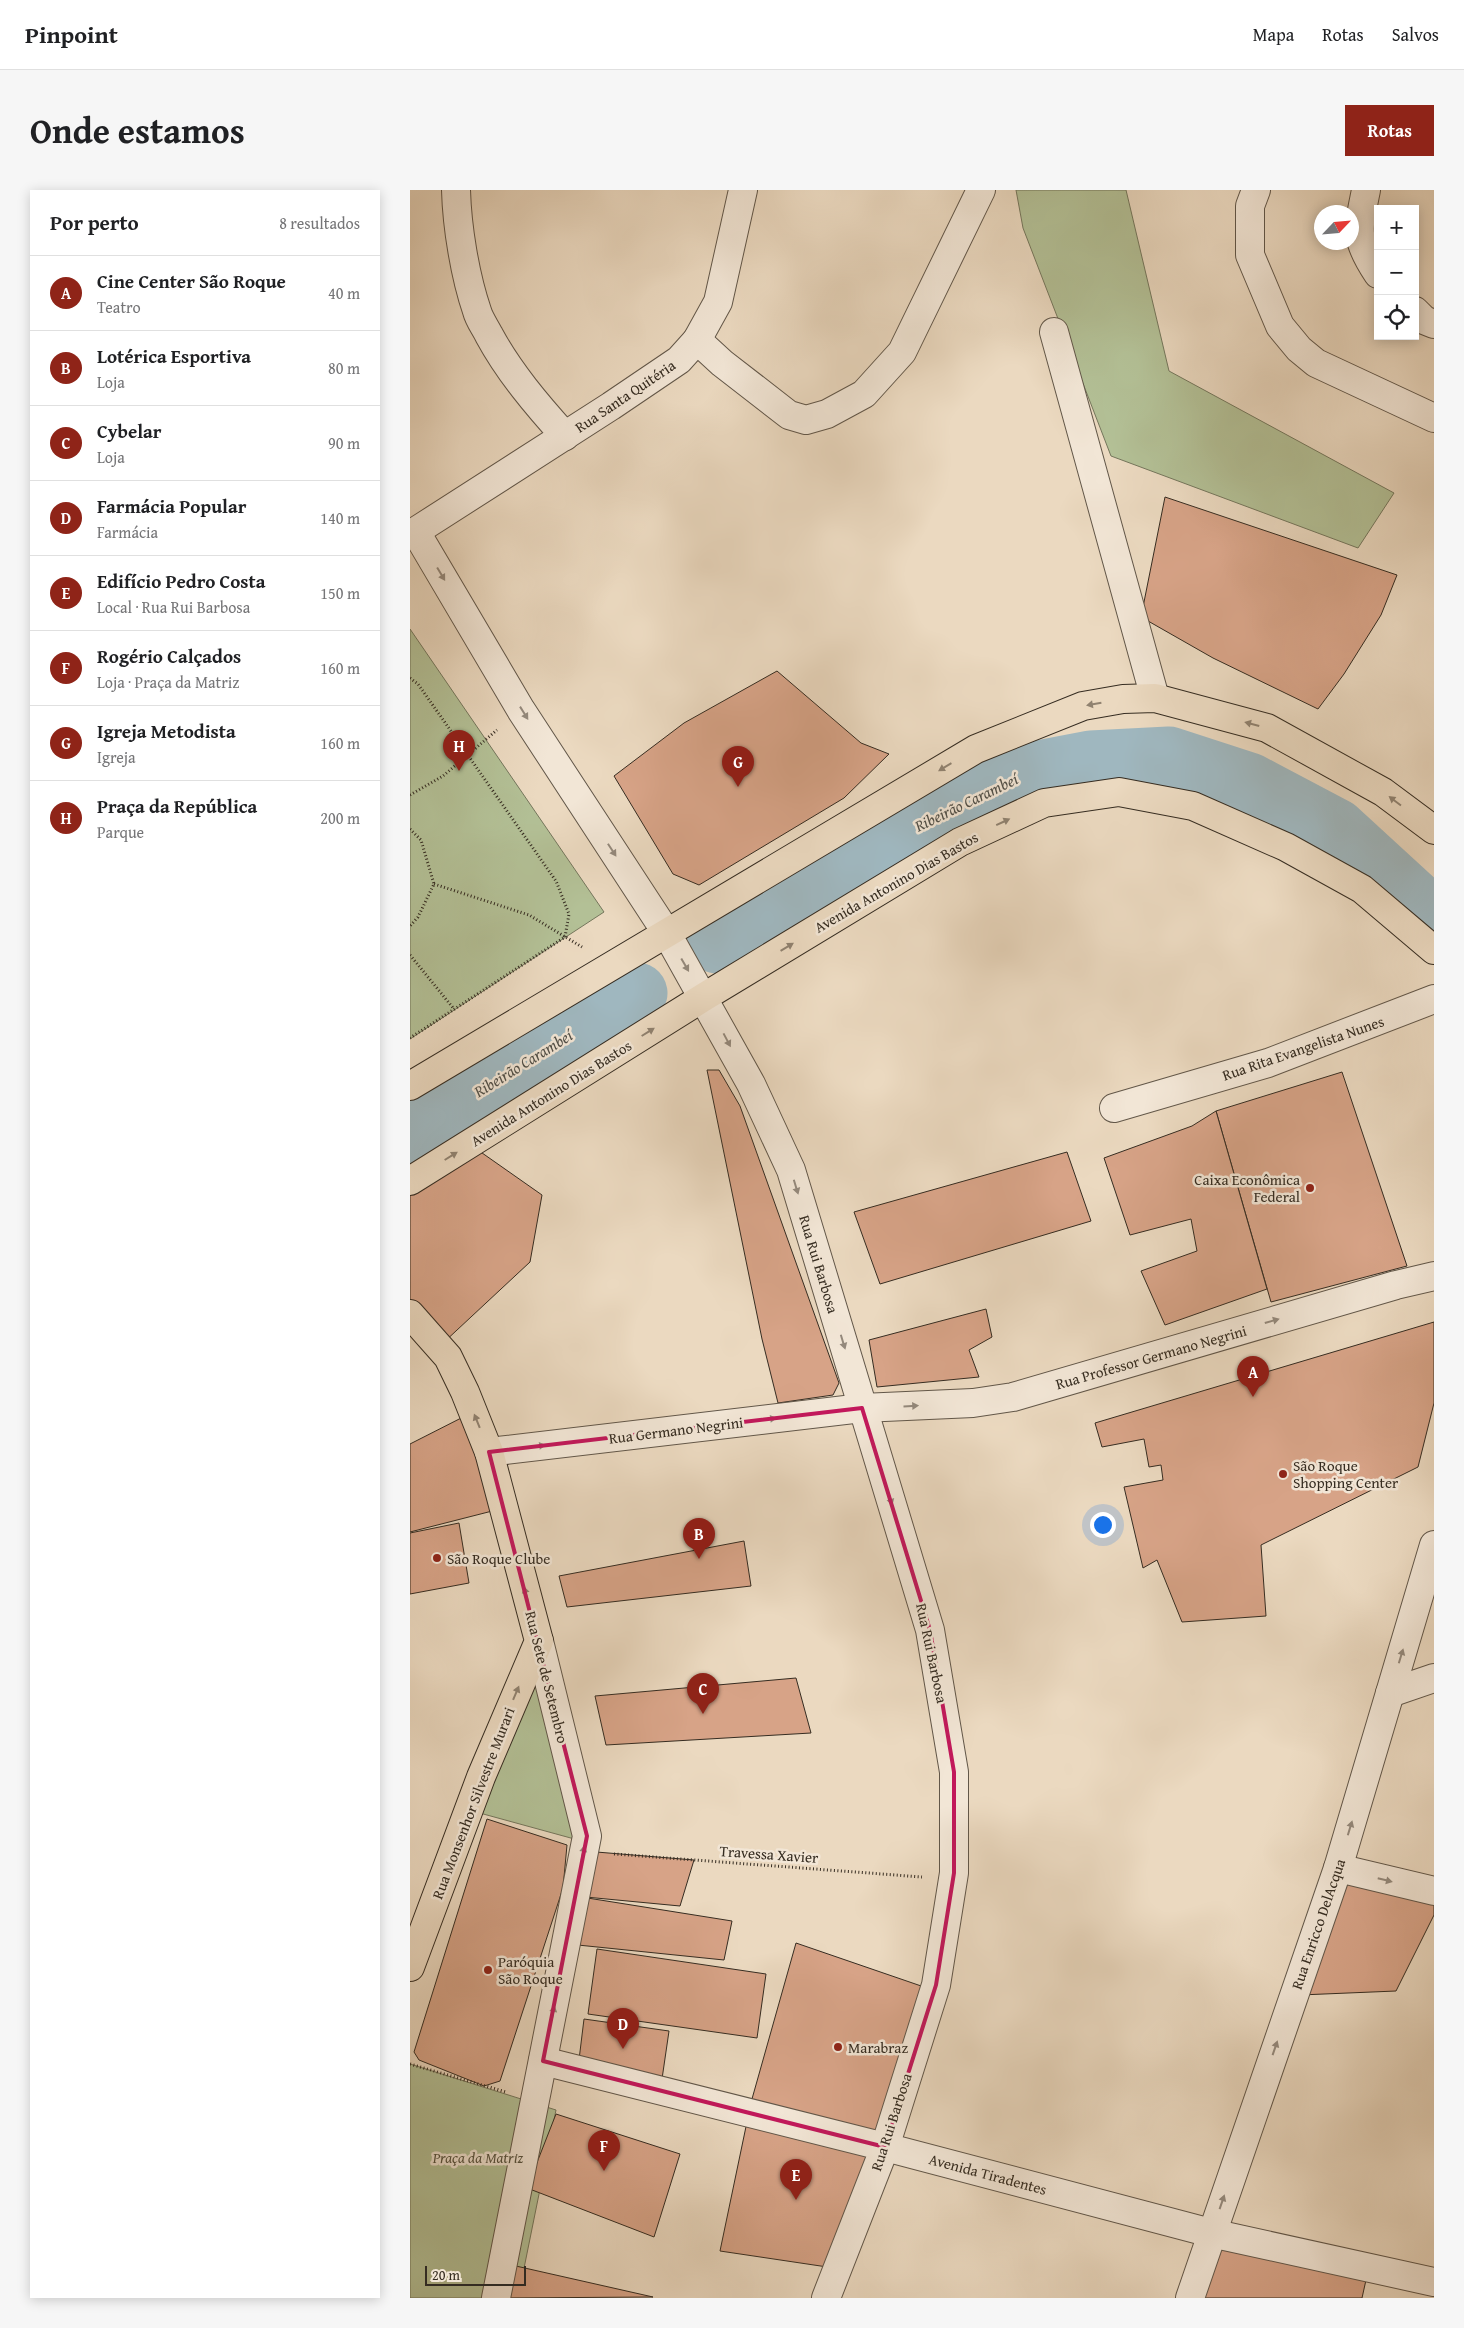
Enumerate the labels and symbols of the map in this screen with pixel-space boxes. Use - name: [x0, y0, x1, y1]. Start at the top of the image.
- north arrow: [1314, 205, 1359, 250]
- street label: Rua Santa Quitéria: [571, 355, 679, 437]
- one-way arrow: [436, 567, 445, 580]
- one-way arrow: [1085, 701, 1101, 709]
- one-way arrow: [519, 707, 528, 720]
- one-way arrow: [1245, 720, 1260, 728]
- pin: H: [443, 730, 475, 771]
- pin: G: [722, 746, 754, 787]
- one-way arrow: [938, 763, 951, 772]
- water label: Ribeirão Carambeí: [909, 766, 1023, 838]
- one-way arrow: [1388, 796, 1402, 806]
- one-way arrow: [996, 818, 1010, 826]
- street label: Avenida Antonino Dias Bastos: [810, 826, 982, 938]
- one-way arrow: [607, 843, 617, 856]
- one-way arrow: [780, 942, 793, 951]
- one-way arrow: [681, 957, 689, 972]
- street label: Rua Rita Evangelista Nunes: [1219, 1010, 1387, 1086]
- water label: Ribeirão Carambeí: [468, 1022, 579, 1103]
- one-way arrow: [642, 1027, 655, 1037]
- one-way arrow: [723, 1033, 731, 1047]
- street label: Avenida Antonino Dias Bastos: [467, 1035, 636, 1151]
- one-way arrow: [445, 1151, 458, 1160]
- place label: Caixa Econômica Federal: [1194, 1169, 1300, 1207]
- one-way arrow: [792, 1179, 800, 1194]
- marker: Caixa Econômica Federal: [1304, 1182, 1316, 1194]
- street label: Rua Rui Barbosa: [794, 1212, 844, 1316]
- one-way arrow: [1265, 1317, 1280, 1325]
- street label: Rua Professor Germano Negrini: [1053, 1320, 1249, 1394]
- one-way arrow: [839, 1335, 847, 1350]
- pin: A: [1237, 1356, 1269, 1397]
- one-way arrow: [903, 1401, 919, 1409]
- street label: Rua Germano Negrini: [608, 1411, 744, 1449]
- one-way arrow: [473, 1413, 481, 1428]
- one-way arrow: [761, 1415, 777, 1423]
- one-way arrow: [530, 1442, 546, 1450]
- place label: São Roque Shopping Center: [1293, 1455, 1398, 1493]
- marker: São Roque Shopping Center: [1277, 1468, 1289, 1480]
- one-way arrow: [886, 1490, 894, 1505]
- your location: [1090, 1512, 1116, 1538]
- pin: B: [683, 1518, 715, 1559]
- place label: São Roque Clube: [447, 1548, 550, 1569]
- marker: São Roque Clube: [431, 1552, 443, 1564]
- one-way arrow: [522, 1586, 530, 1602]
- street label: Rua Rui Barbosa: [911, 1601, 953, 1705]
- street label: Rua Sete de Setembro: [520, 1609, 574, 1746]
- one-way arrow: [1398, 1648, 1406, 1663]
- pin: C: [687, 1673, 719, 1714]
- one-way arrow: [513, 1686, 521, 1700]
- street label: Rua Monsenhor Silvestre Murari: [427, 1704, 519, 1902]
- one-way arrow: [1346, 1820, 1354, 1835]
- street label: Travessa Xavier: [719, 1840, 819, 1868]
- one-way arrow: [580, 1845, 588, 1861]
- street label: Rua Enricco DelAcqua: [1286, 1856, 1350, 1992]
- one-way arrow: [1377, 1876, 1392, 1884]
- place label: Paróquia São Roque: [498, 1951, 563, 1989]
- marker: Paróquia São Roque: [482, 1964, 494, 1976]
- one-way arrow: [549, 2005, 557, 2021]
- pin: D: [607, 2008, 639, 2049]
- place label: Marabraz: [848, 2037, 908, 2058]
- marker: Marabraz: [832, 2041, 844, 2053]
- one-way arrow: [1272, 2041, 1279, 2056]
- street label: Rua Rui Barbosa: [865, 2070, 917, 2174]
- pin: F: [588, 2130, 620, 2171]
- park label: Praça da Matriz: [432, 2147, 524, 2168]
- street label: Avenida Tiradentes: [927, 2148, 1049, 2200]
- pin: E: [780, 2159, 812, 2200]
- one-way arrow: [1218, 2194, 1226, 2209]
- scale bar: [425, 2263, 526, 2286]

